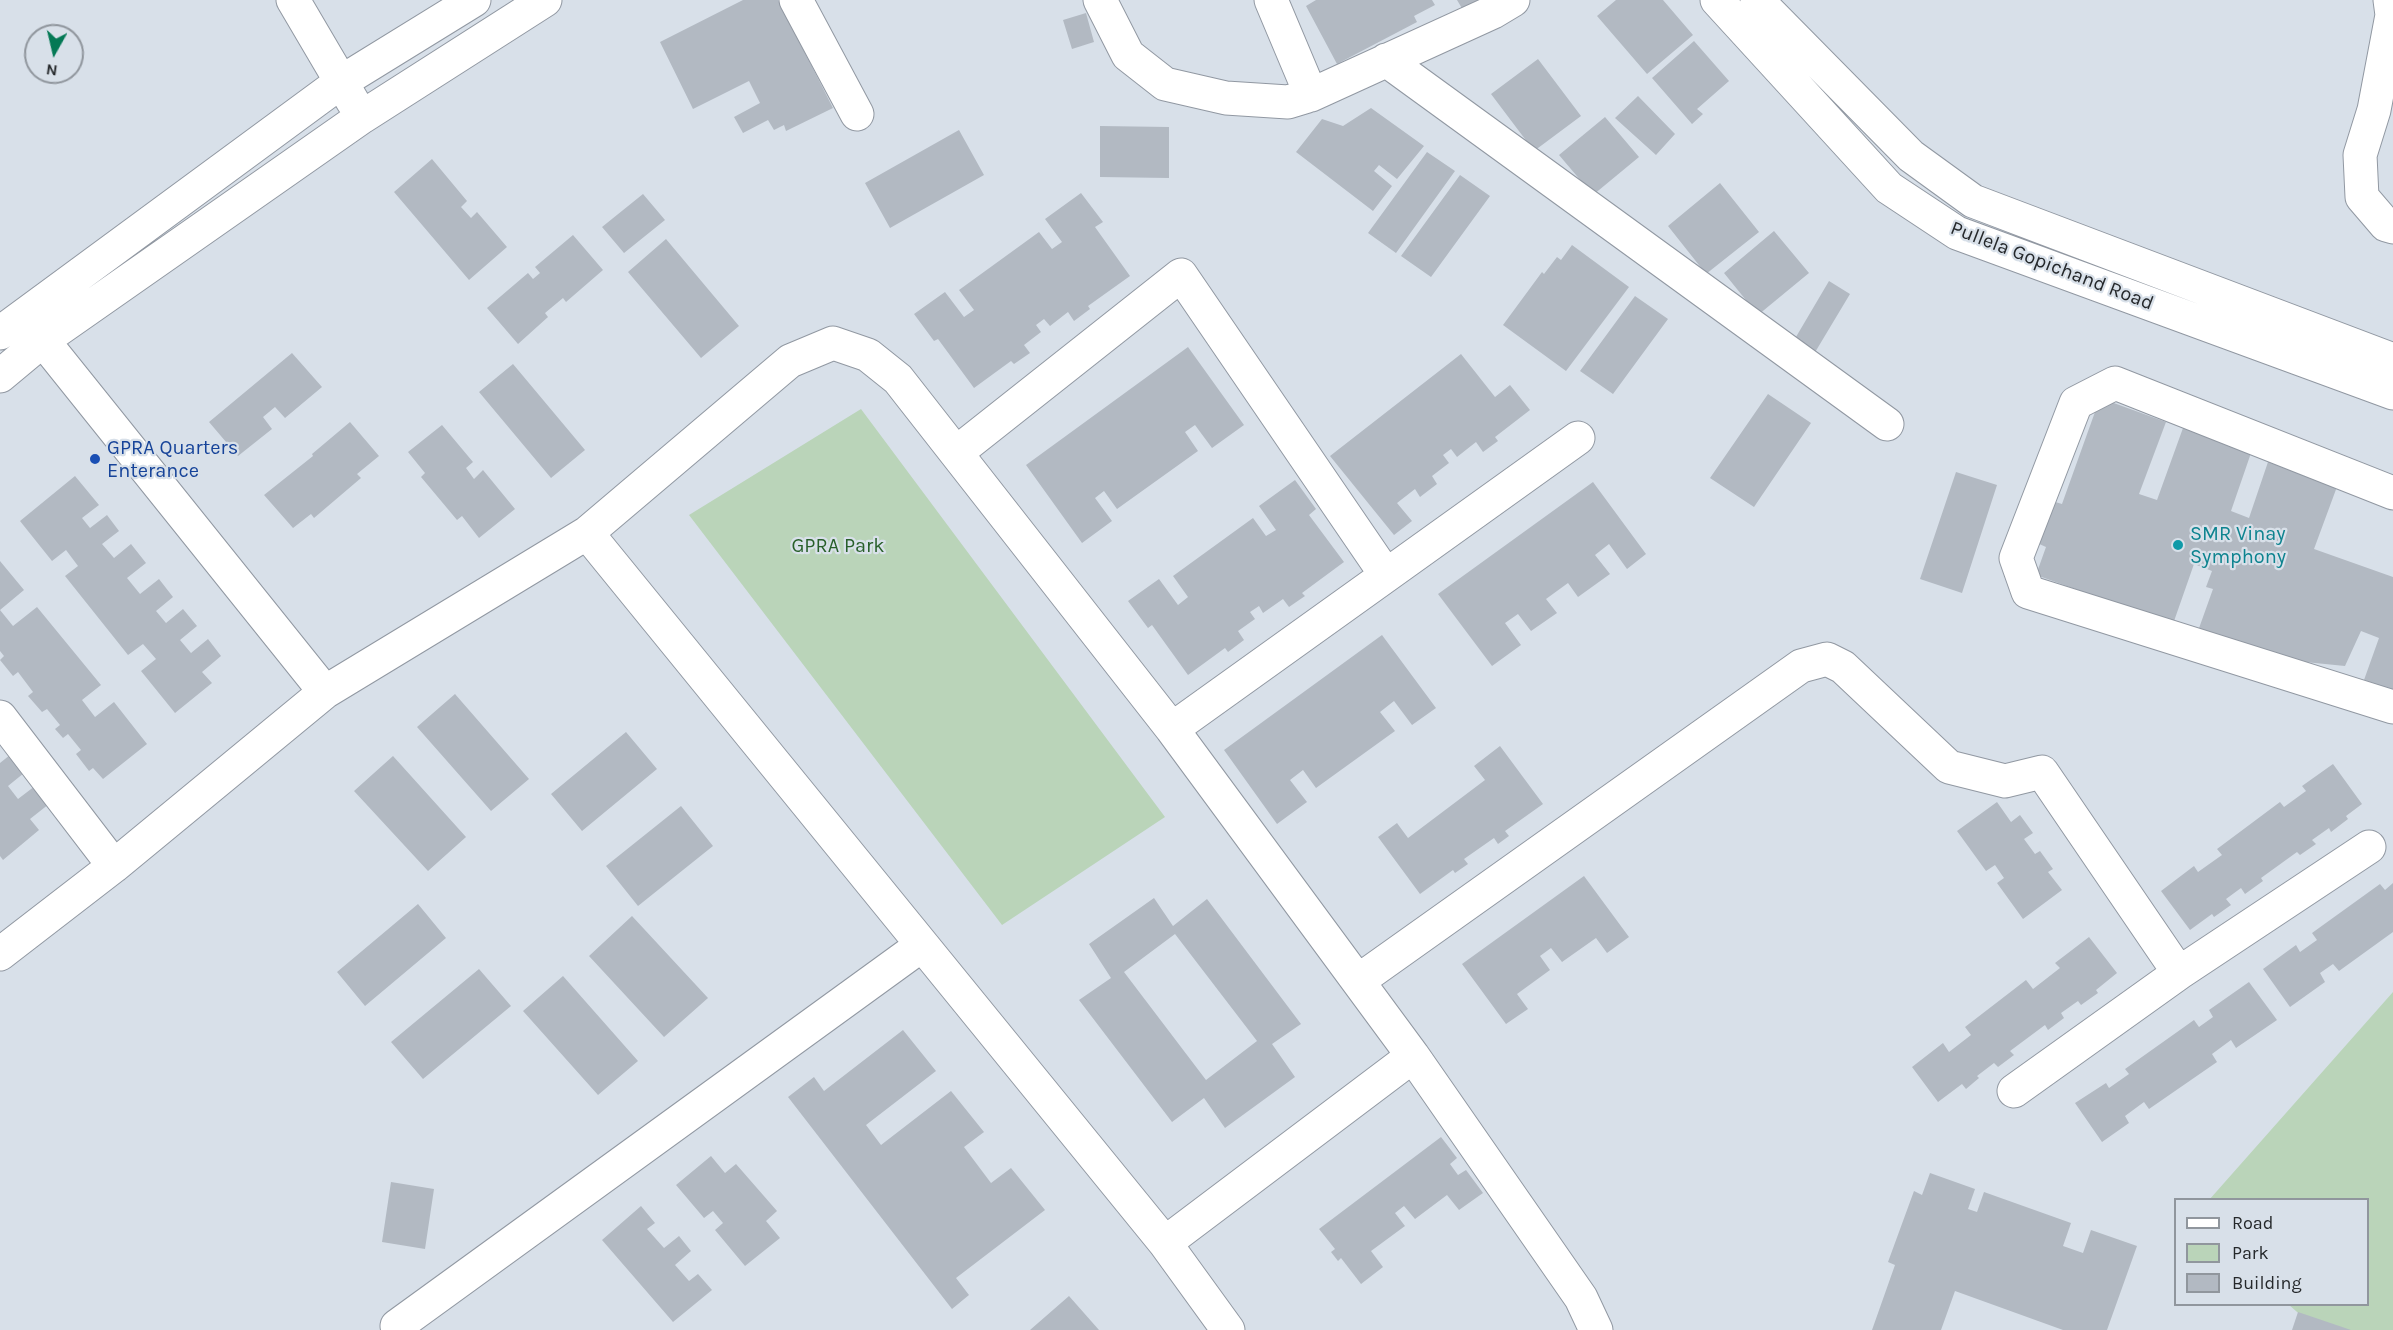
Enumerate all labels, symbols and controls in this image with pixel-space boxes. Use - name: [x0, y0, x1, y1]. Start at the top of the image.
- north arrow: [24, 24, 84, 84]
- text: N: [45, 60, 59, 81]
- street label: Pullela Gopichand Road: [1947, 216, 2157, 316]
- place label: GPRA Quarters Enterance: [107, 436, 238, 483]
- marker: GPRA Quarters Enterance: [88, 452, 102, 466]
- place label: SMR Vinay Symphony: [2190, 522, 2286, 569]
- park label: GPRA Park: [791, 534, 885, 558]
- marker: SMR Vinay Symphony: [2171, 538, 2185, 552]
- legend: [2174, 1198, 2369, 1306]
- text: Road: [2232, 1212, 2273, 1234]
- text: Park: [2232, 1242, 2269, 1264]
- text: Building: [2232, 1272, 2302, 1294]

